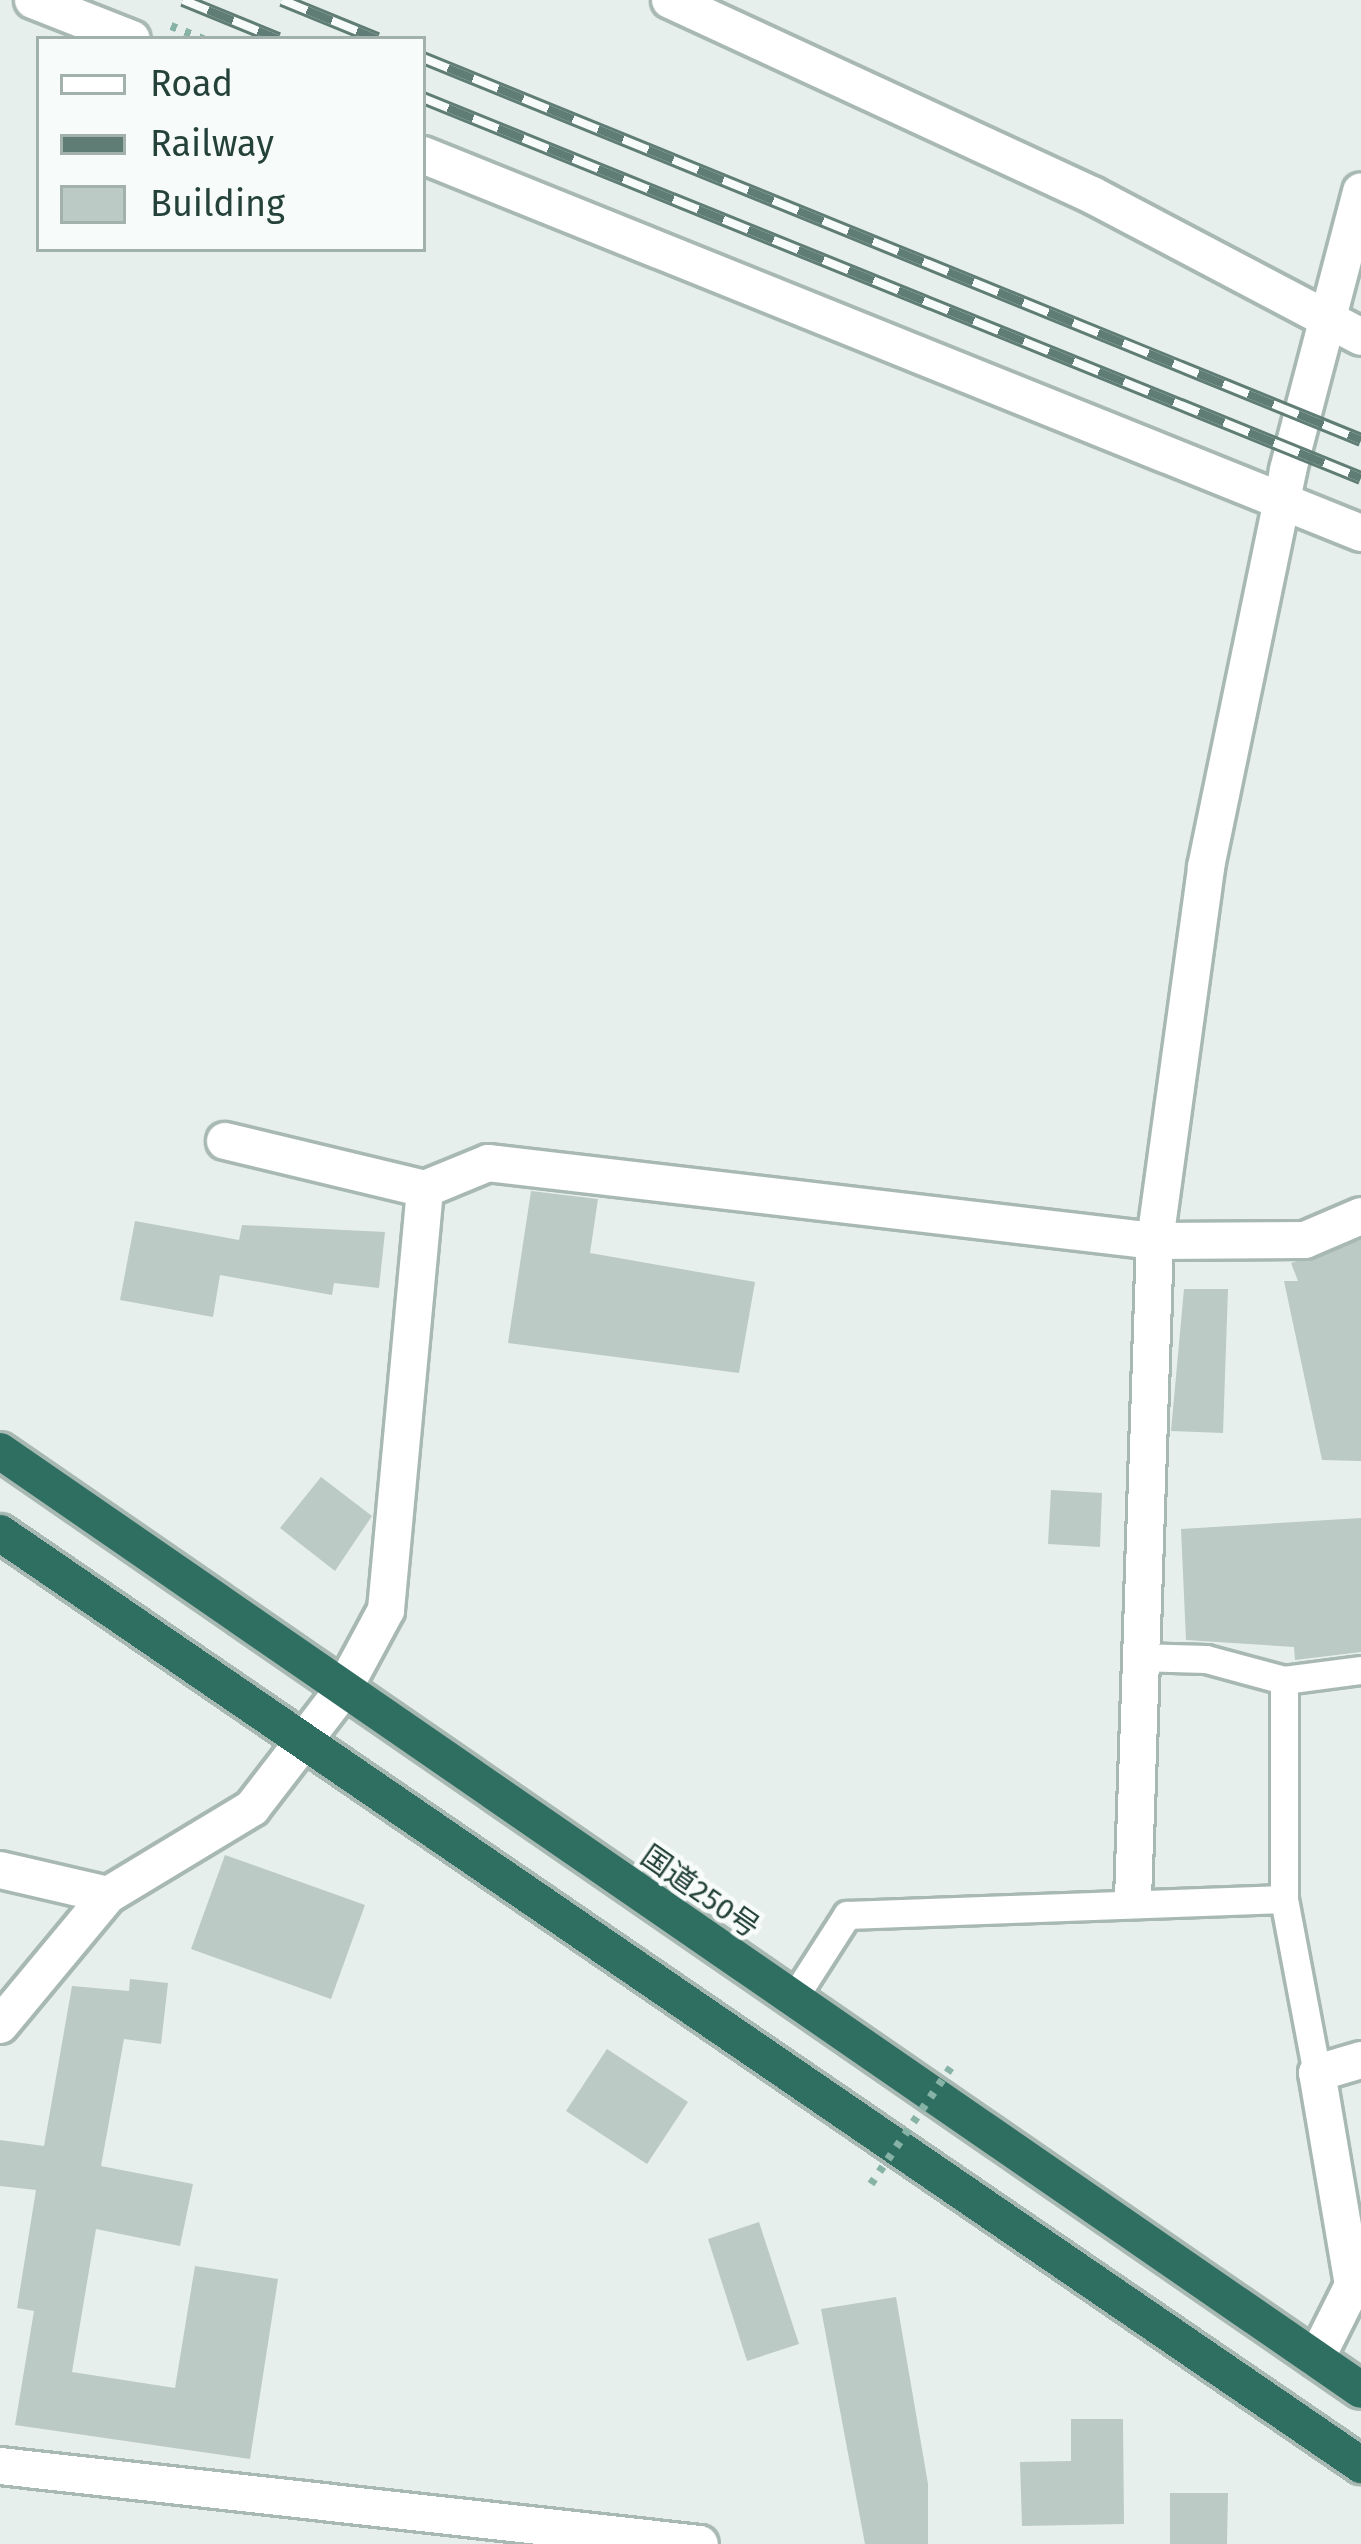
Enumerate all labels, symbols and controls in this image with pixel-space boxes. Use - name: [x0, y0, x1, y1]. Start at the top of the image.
- legend: [36, 36, 426, 252]
- text: Road: [150, 62, 233, 106]
- text: Railway: [150, 122, 274, 166]
- text: Building: [150, 182, 285, 226]
- street label: 国道250号: [634, 1838, 766, 1946]

